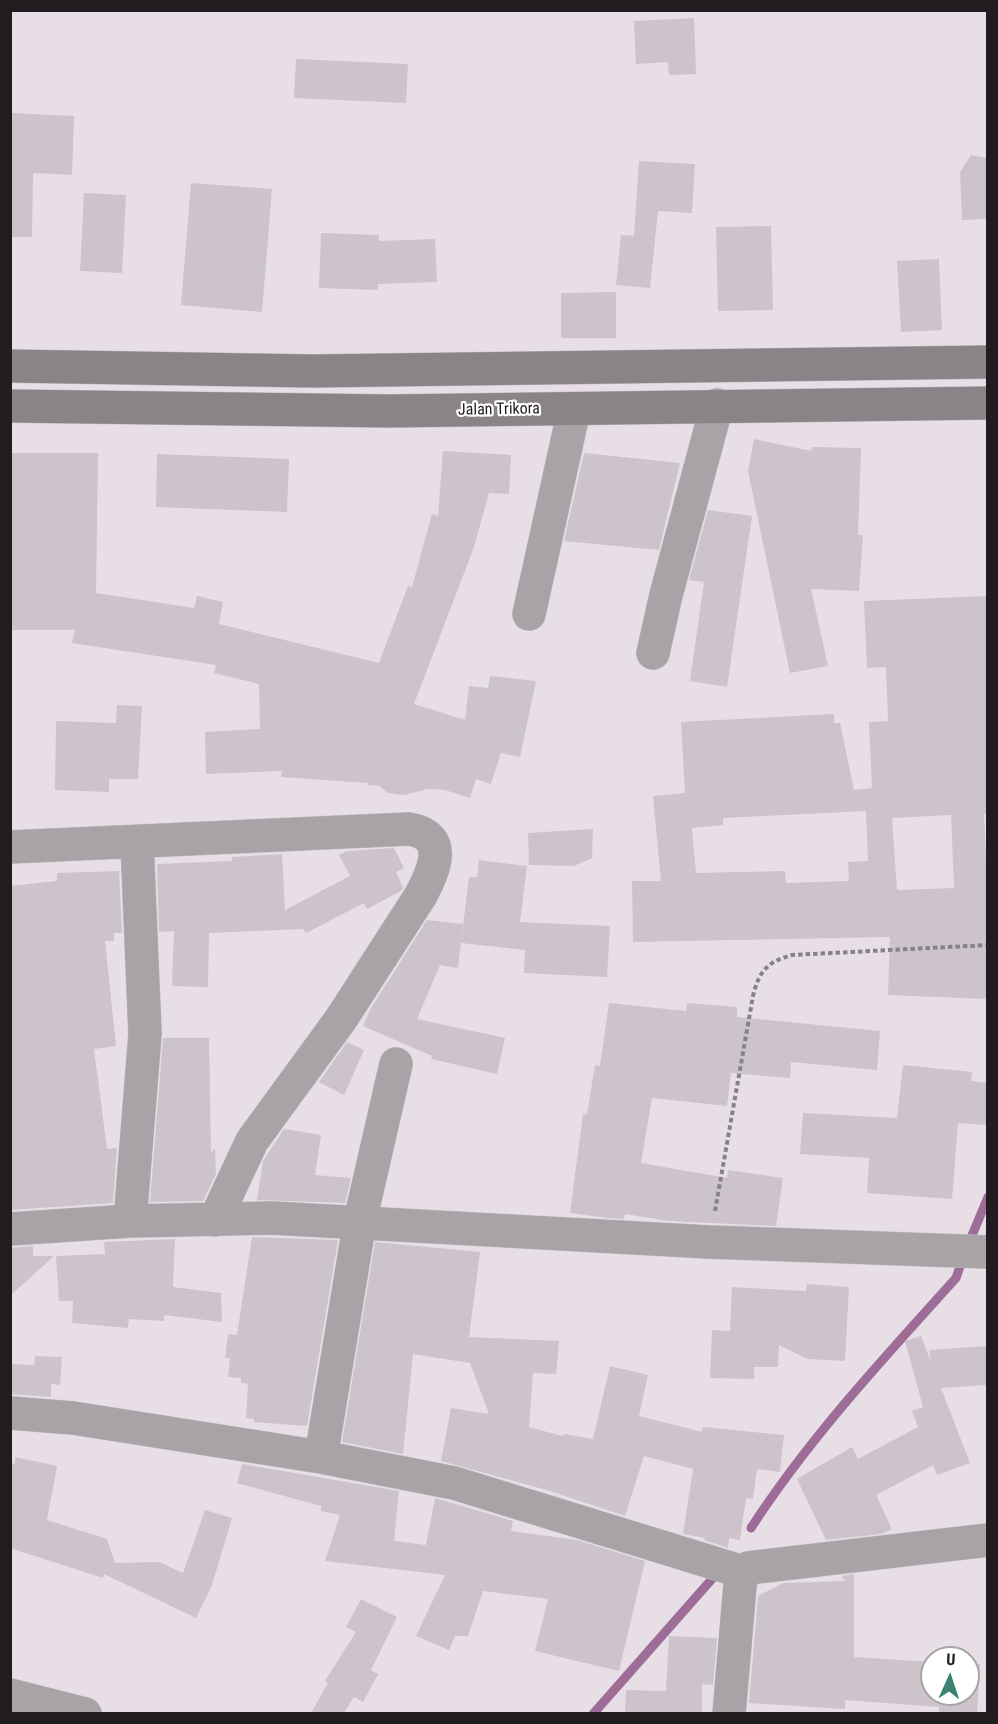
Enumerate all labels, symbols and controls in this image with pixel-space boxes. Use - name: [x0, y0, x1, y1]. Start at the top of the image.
- street label: Jalan Trikora: [458, 400, 540, 420]
- north arrow: [920, 1646, 980, 1706]
- text: U: [946, 1650, 956, 1669]

